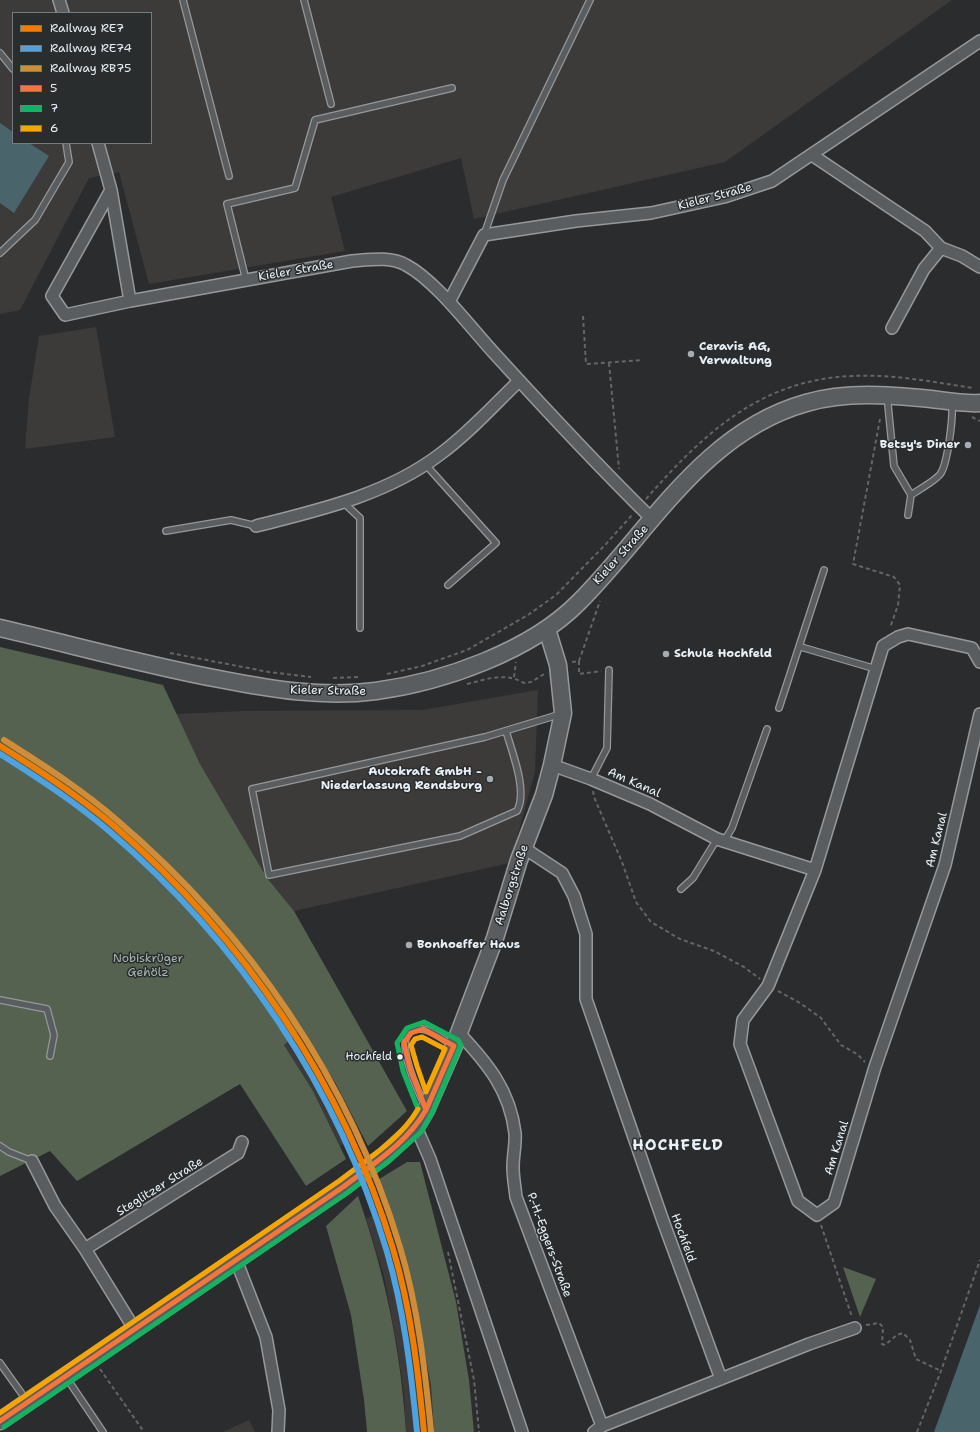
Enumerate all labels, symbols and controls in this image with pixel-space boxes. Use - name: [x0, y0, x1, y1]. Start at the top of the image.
- legend: [12, 12, 152, 144]
- text: Railway RE7: [50, 20, 124, 36]
- text: Railway RE74: [50, 40, 132, 56]
- text: Railway RB75: [50, 60, 131, 76]
- text: 5: [50, 80, 57, 96]
- text: 7: [50, 100, 58, 116]
- text: 6: [50, 120, 58, 136]
- street label: Kieler Straße: [676, 180, 754, 214]
- street label: Kieler Straße: [257, 257, 335, 285]
- place label: Ceravis AG, Verwaltung: [699, 340, 772, 368]
- marker: Ceravis AG, Verwaltung: [686, 349, 696, 359]
- place label: Betsy's Diner: [880, 438, 960, 452]
- marker: Betsy's Diner: [963, 440, 973, 450]
- street label: Kieler Straße: [590, 522, 652, 588]
- place label: Schule Hochfeld: [674, 647, 772, 661]
- marker: Schule Hochfeld: [661, 649, 671, 659]
- street label: Kieler Straße: [290, 683, 366, 699]
- place label: Autokraft GmbH - Niederlassung Rendsburg: [321, 765, 482, 793]
- street label: Am Kanal: [605, 765, 663, 801]
- marker: Autokraft GmbH - Niederlassung Rendsburg: [485, 774, 495, 784]
- street label: Am Kanal: [923, 811, 951, 869]
- street label: Aalborgstraße: [492, 843, 532, 927]
- place label: Bonhoeffer Haus: [417, 938, 520, 952]
- marker: Bonhoeffer Haus: [404, 940, 414, 950]
- park label: Nobiskrüger Gehölz: [113, 952, 183, 980]
- place label: Hochfeld: [346, 1050, 392, 1064]
- marker: Hochfeld: [395, 1052, 405, 1062]
- street label: Am Kanal: [822, 1119, 852, 1177]
- district label: HOCHFELD: [632, 1136, 724, 1156]
- street label: Steglitzer Straße: [114, 1155, 206, 1219]
- street label: P.-H.-Eggers-Straße: [523, 1191, 575, 1299]
- street label: Hochfeld: [668, 1212, 698, 1264]

